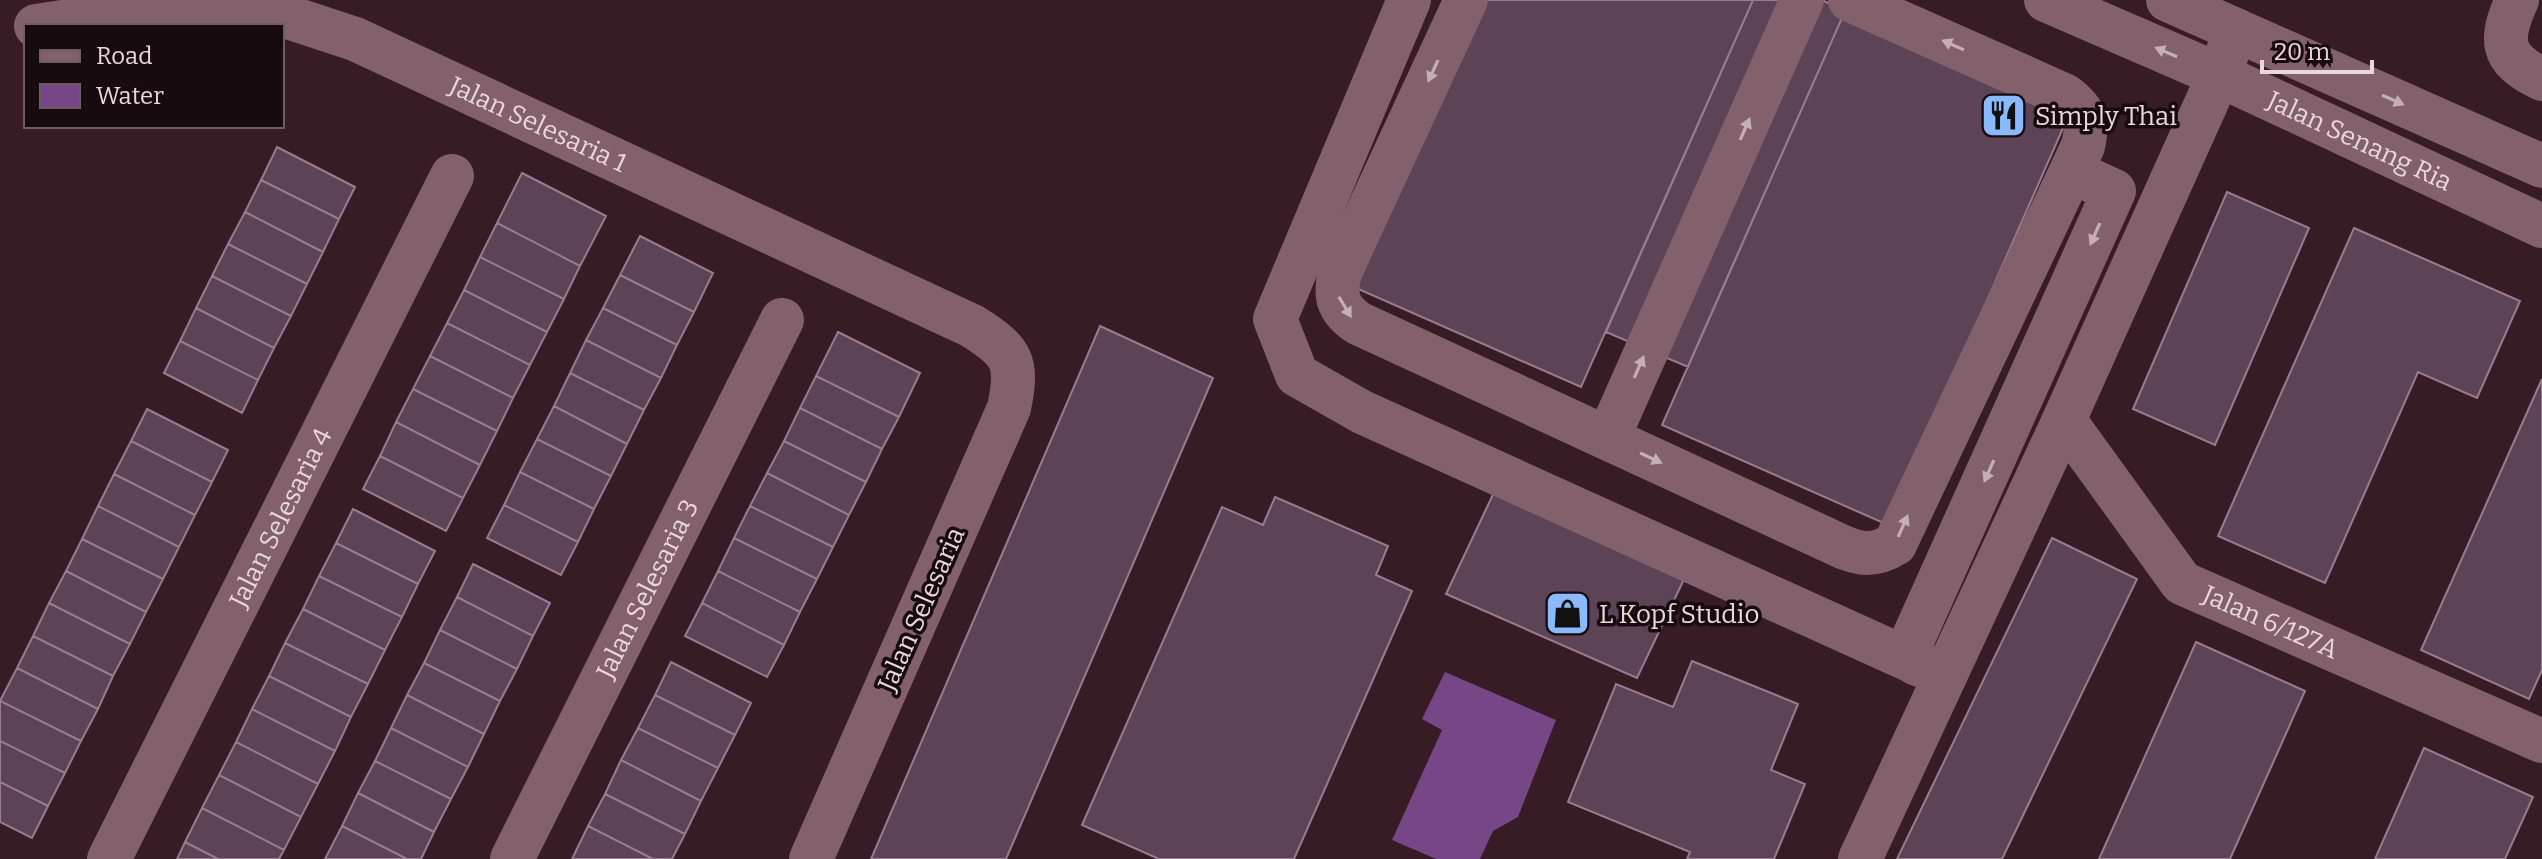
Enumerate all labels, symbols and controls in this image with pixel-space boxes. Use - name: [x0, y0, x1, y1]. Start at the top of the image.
- legend: [24, 24, 284, 128]
- scale bar: [2262, 24, 2372, 74]
- one-way arrow: [1941, 38, 1965, 52]
- text: 20 m: [2274, 38, 2330, 66]
- text: Road: [96, 42, 152, 70]
- one-way arrow: [2154, 45, 2178, 58]
- one-way arrow: [1426, 59, 1440, 82]
- street label: Jalan Selesaria 1: [443, 70, 632, 179]
- text: Water: [96, 82, 164, 110]
- street label: Jalan Senang Ria: [2261, 84, 2457, 198]
- restaurant icon: Simply Thai: [1980, 92, 2028, 140]
- one-way arrow: [2381, 93, 2405, 107]
- place label: Simply Thai: [2035, 101, 2177, 132]
- one-way arrow: [1738, 117, 1751, 141]
- one-way arrow: [2088, 222, 2101, 246]
- one-way arrow: [1337, 296, 1352, 319]
- one-way arrow: [1633, 355, 1646, 379]
- street label: Jalan Selesaria 4: [223, 423, 339, 613]
- one-way arrow: [1639, 451, 1662, 465]
- one-way arrow: [1982, 459, 1995, 483]
- street label: Jalan Selesaria 3: [589, 495, 705, 685]
- one-way arrow: [1896, 514, 1910, 538]
- street label: Jalan Selesaria: [871, 523, 971, 697]
- street label: Jalan 6/127A: [2197, 579, 2343, 666]
- shop icon: L Kopf Studio: [1544, 590, 1592, 638]
- place label: L Kopf Studio: [1599, 599, 1759, 630]

